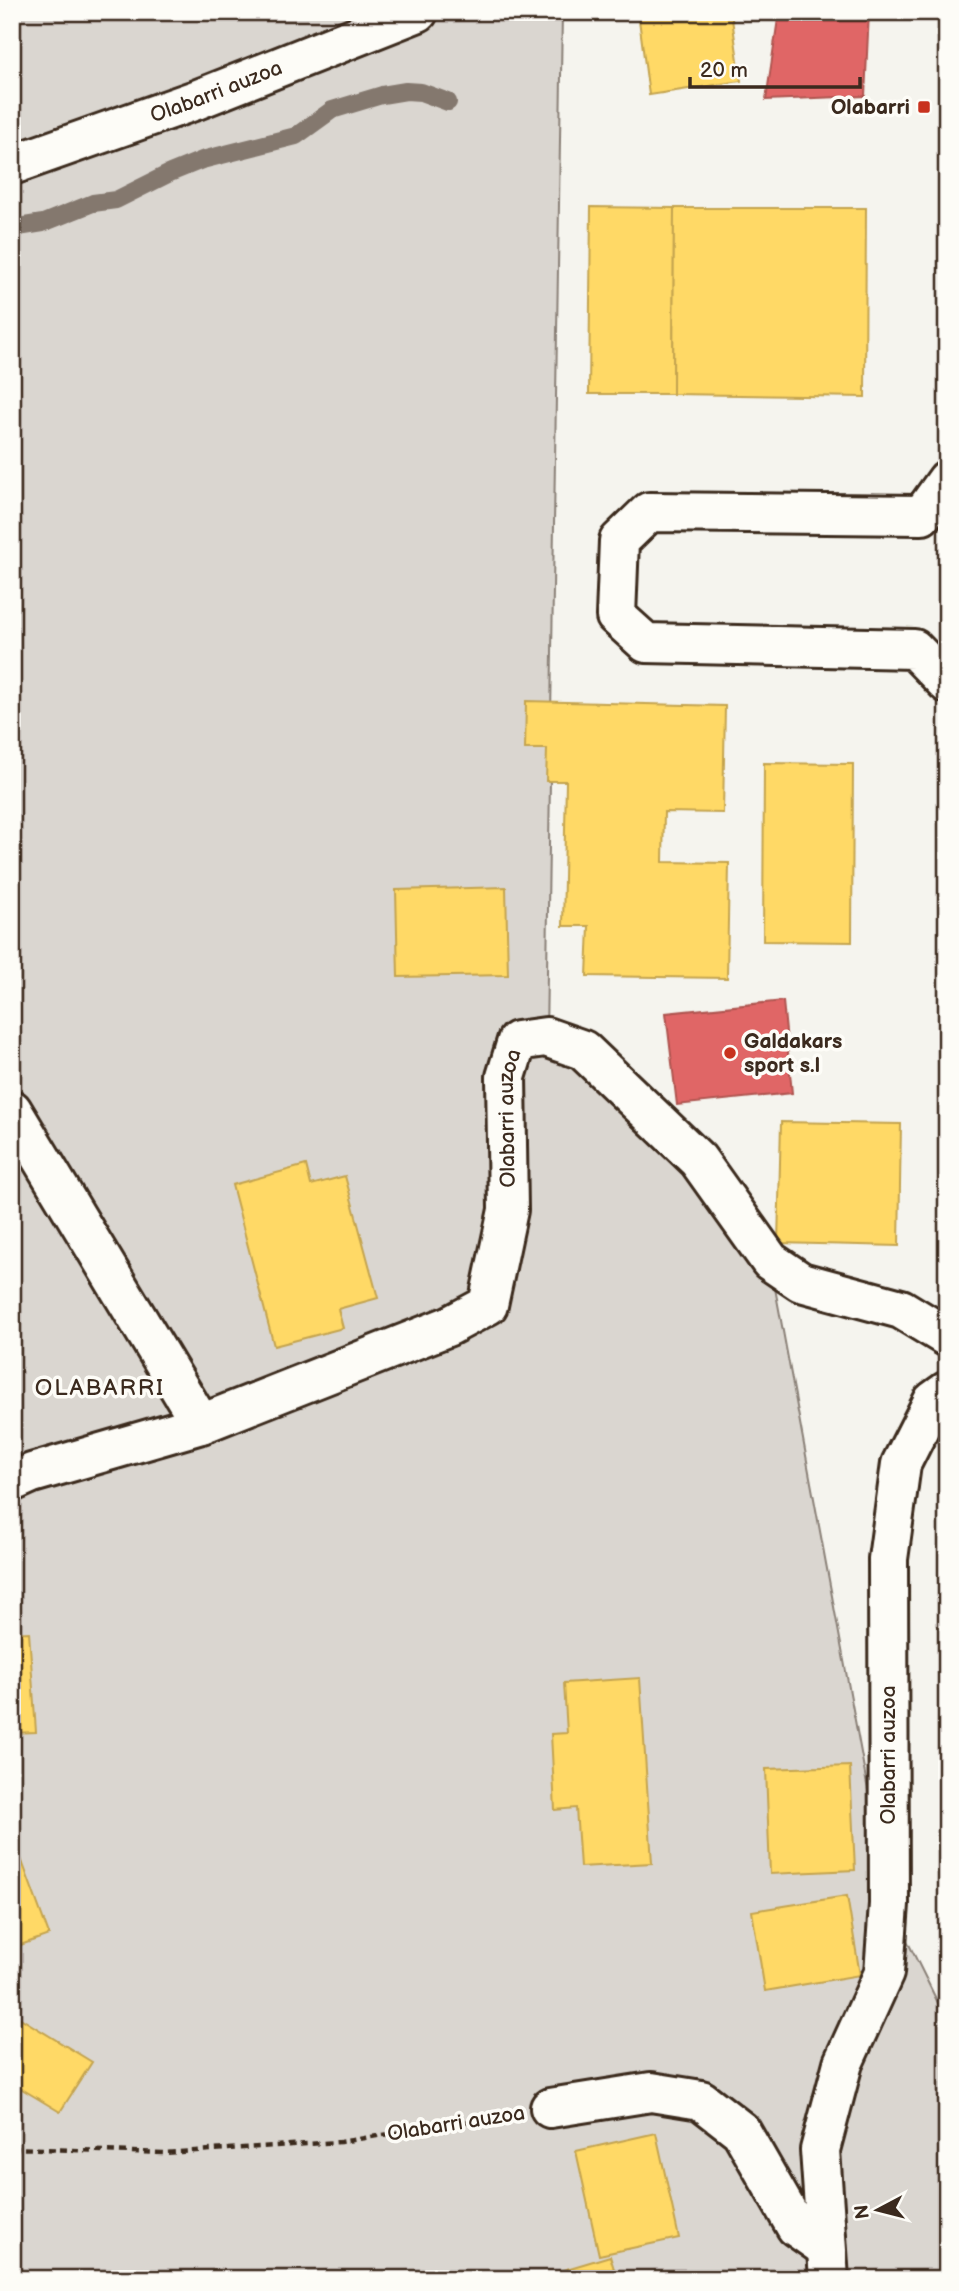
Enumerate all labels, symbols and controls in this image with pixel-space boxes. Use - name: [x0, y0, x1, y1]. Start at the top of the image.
- scale bar: [690, 46, 859, 90]
- street label: Olabarri auzoa: [147, 55, 286, 128]
- text: 20 m: [700, 58, 748, 83]
- place label: Olabarri: [831, 95, 910, 120]
- marker: Olabarri: [916, 99, 932, 115]
- place label: Galdakars sport s.l: [744, 1029, 842, 1078]
- marker: Galdakars sport s.l: [722, 1045, 738, 1061]
- street label: Olabarri auzoa: [494, 1046, 527, 1188]
- district label: OLABARRI: [35, 1374, 165, 1402]
- street label: Olabarri auzoa: [876, 1685, 901, 1825]
- street label: Olabarri auzoa: [385, 2100, 527, 2147]
- north arrow: [844, 2176, 914, 2246]
- text: N: [850, 2203, 875, 2220]

